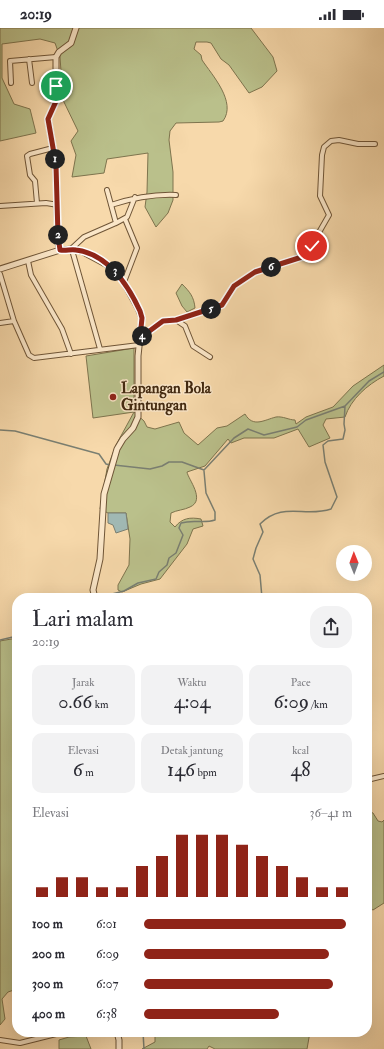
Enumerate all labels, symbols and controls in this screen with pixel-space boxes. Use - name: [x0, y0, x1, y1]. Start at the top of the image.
- text: 20:19: [20, 5, 52, 24]
- pin: [39, 69, 73, 103]
- icon: arrive: [45, 75, 67, 97]
- pin: 1: [45, 149, 65, 169]
- text: 1: [53, 152, 57, 165]
- pin: 2: [48, 225, 68, 245]
- text: 2: [55, 228, 61, 241]
- pin: [295, 229, 329, 263]
- icon: check: [301, 235, 323, 257]
- pin: 6: [261, 257, 281, 277]
- text: 6: [268, 260, 274, 273]
- pin: 3: [105, 261, 125, 281]
- text: 3: [113, 264, 117, 277]
- pin: 5: [201, 299, 221, 319]
- text: 5: [209, 302, 213, 315]
- pin: 4: [132, 326, 152, 346]
- text: 4: [139, 329, 145, 342]
- place label: Lapangan Bola Gintungan: [121, 379, 212, 416]
- marker: Lapangan Bola Gintungan: [108, 392, 118, 402]
- north arrow: [336, 545, 372, 581]
- map controls: [336, 545, 372, 581]
- text: Lari malam: [32, 605, 134, 633]
- button: share: [310, 606, 352, 648]
- text: 20:19: [32, 634, 60, 650]
- text: Jarak: [72, 676, 95, 689]
- text: Waktu: [177, 676, 207, 689]
- text: Pace: [291, 676, 311, 689]
- text: 0.66: [58, 689, 92, 714]
- text: 4:04: [174, 689, 210, 714]
- text: 6:09: [273, 689, 309, 714]
- text: km: [92, 698, 109, 711]
- text: /km: [309, 698, 328, 711]
- text: Elevasi: [68, 744, 99, 757]
- text: Detak jantung: [161, 744, 223, 757]
- text: kcal: [292, 744, 309, 757]
- text: 6: [73, 757, 83, 782]
- text: 146: [167, 757, 195, 782]
- text: 48: [291, 757, 311, 782]
- text: m: [83, 766, 94, 779]
- text: bpm: [195, 766, 217, 779]
- text: Elevasi: [32, 805, 69, 821]
- text: 36–41 m: [309, 805, 352, 821]
- text: 100 m: [32, 916, 63, 932]
- text: 6:01: [96, 916, 117, 932]
- text: 200 m: [32, 946, 65, 962]
- text: 6:09: [96, 946, 119, 962]
- text: 300 m: [32, 976, 63, 992]
- text: 6:07: [96, 976, 118, 992]
- text: 400 m: [32, 1006, 65, 1022]
- text: 6:38: [96, 1006, 117, 1022]

